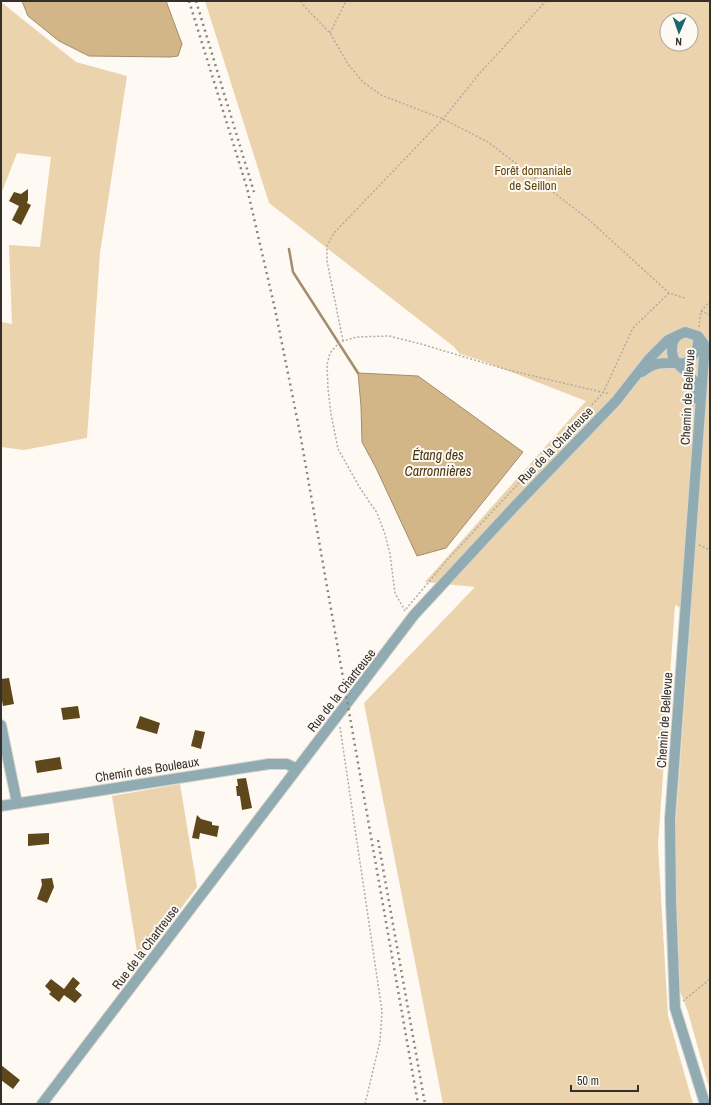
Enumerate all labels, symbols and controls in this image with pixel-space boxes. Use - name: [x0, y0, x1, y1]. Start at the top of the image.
- north arrow: [659, 12, 699, 52]
- text: N: [675, 35, 682, 49]
- park label: Forêt domaniale de Seillon: [494, 162, 572, 194]
- street label: Chemin de Bellevue: [676, 349, 699, 445]
- street label: Rue de la Chartreuse: [514, 403, 597, 488]
- water label: Étang des Carronnières: [405, 446, 472, 480]
- street label: Rue de la Chartreuse: [304, 645, 379, 735]
- street label: Chemin de Bellevue: [653, 671, 676, 769]
- street label: Chemin des Bouleaux: [94, 753, 201, 786]
- street label: Rue de la Chartreuse: [108, 902, 183, 993]
- scale bar: [571, 1067, 638, 1093]
- text: 50 m: [577, 1073, 599, 1089]

